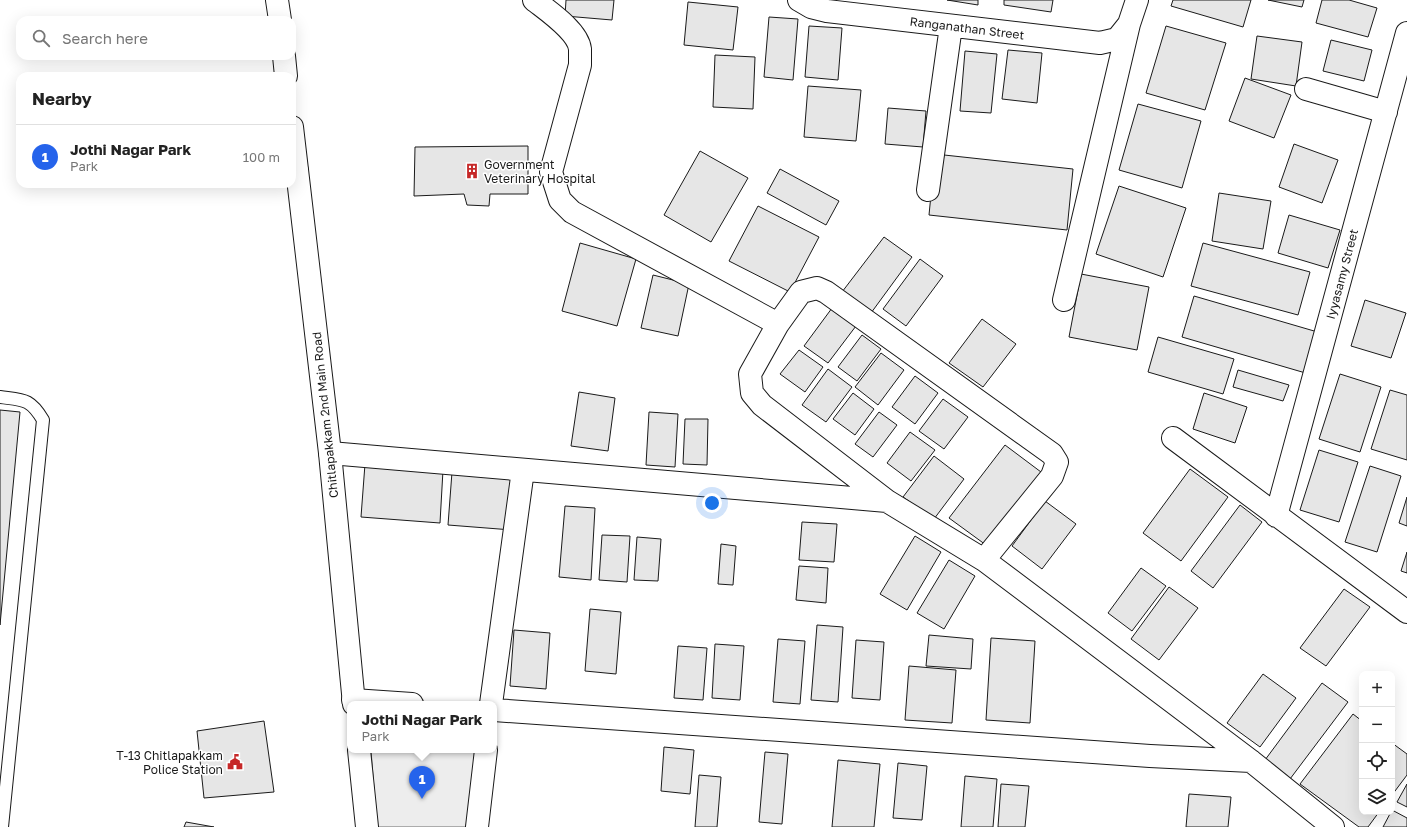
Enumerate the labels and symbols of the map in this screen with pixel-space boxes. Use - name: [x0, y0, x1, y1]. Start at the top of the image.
- street label: Ranganathan Street: [909, 14, 1025, 42]
- place label: Government Veterinary Hospital: [484, 157, 596, 186]
- building icon: Government Veterinary Hospital: [463, 162, 481, 180]
- street label: Iyyasamy Street: [1323, 227, 1361, 321]
- street label: Chitlapakkam 2nd Main Road: [309, 331, 341, 499]
- your location: [702, 493, 722, 513]
- place label: T-13 Chitlapakkam Police Station: [116, 748, 223, 777]
- public building icon: T-13 Chitlapakkam Police Station: [226, 753, 244, 771]
- pin: 1: [409, 766, 435, 799]

